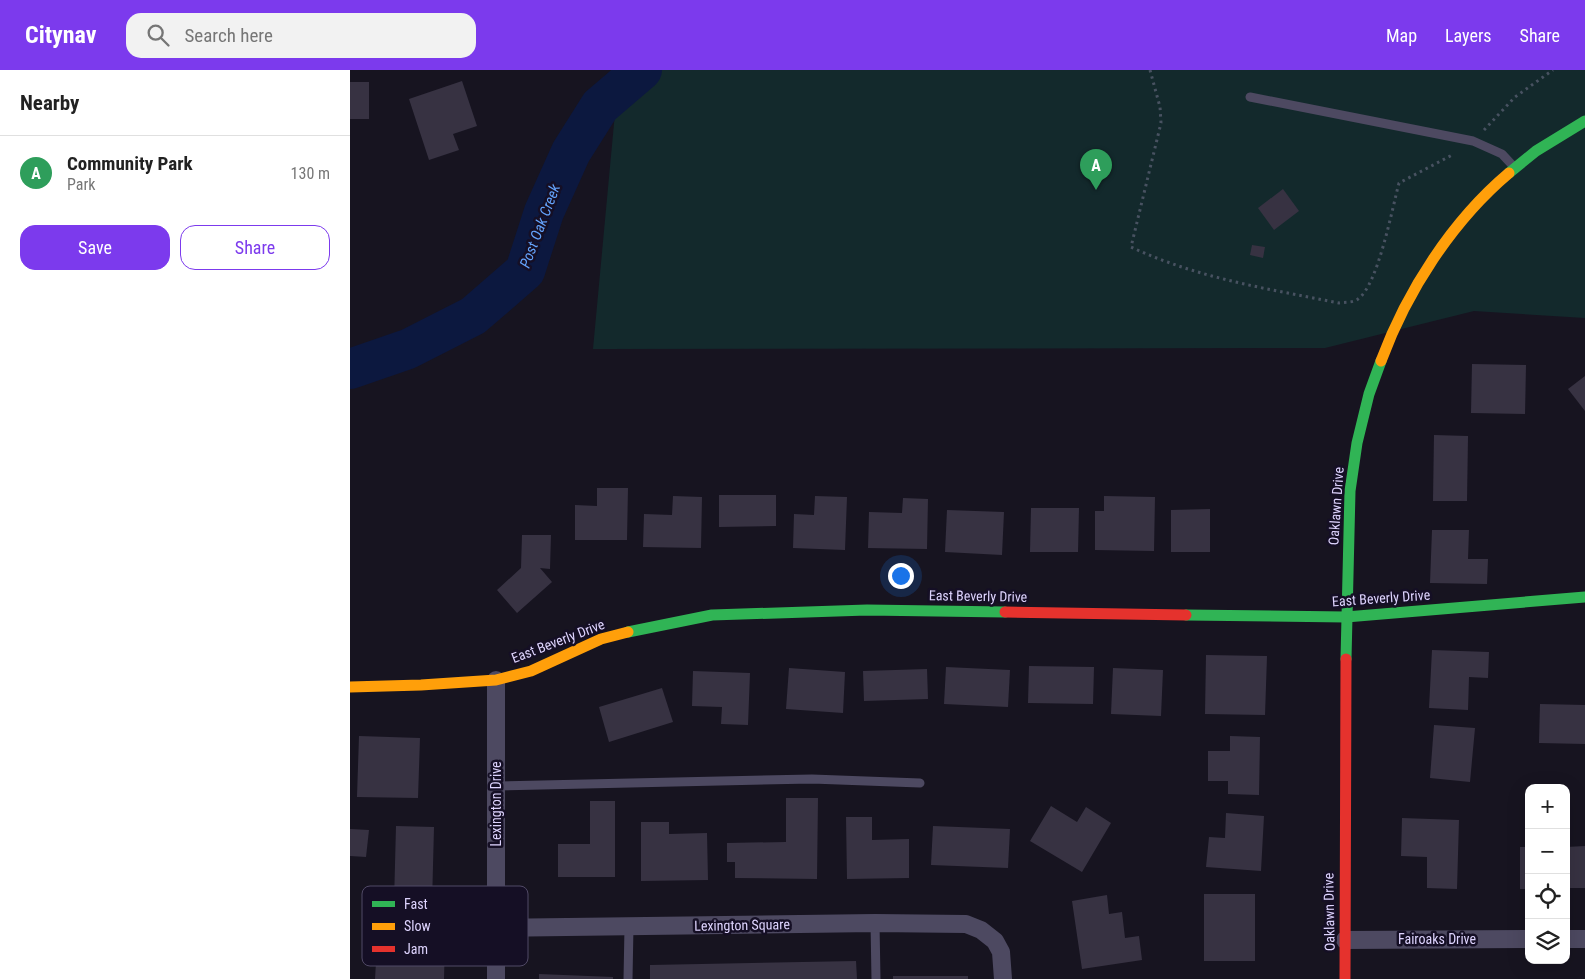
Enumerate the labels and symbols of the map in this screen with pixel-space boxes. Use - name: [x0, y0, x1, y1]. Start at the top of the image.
- pin: A: [1080, 149, 1112, 190]
- water label: Post Oak Creek: [516, 181, 564, 270]
- street label: Oaklawn Drive: [1325, 466, 1347, 546]
- your location: [888, 563, 914, 589]
- street label: East Beverly Drive: [929, 587, 1028, 605]
- street label: East Beverly Drive: [1331, 587, 1431, 609]
- street label: East Beverly Drive: [509, 616, 607, 666]
- street label: Lexington Drive: [488, 761, 504, 847]
- street label: Oaklawn Drive: [1320, 872, 1338, 951]
- legend: [362, 886, 528, 966]
- text: Fast: [404, 896, 428, 912]
- street label: Lexington Square: [694, 916, 790, 934]
- text: Slow: [404, 918, 431, 934]
- street label: Fairoaks Drive: [1398, 931, 1476, 947]
- text: Jam: [404, 941, 428, 957]

